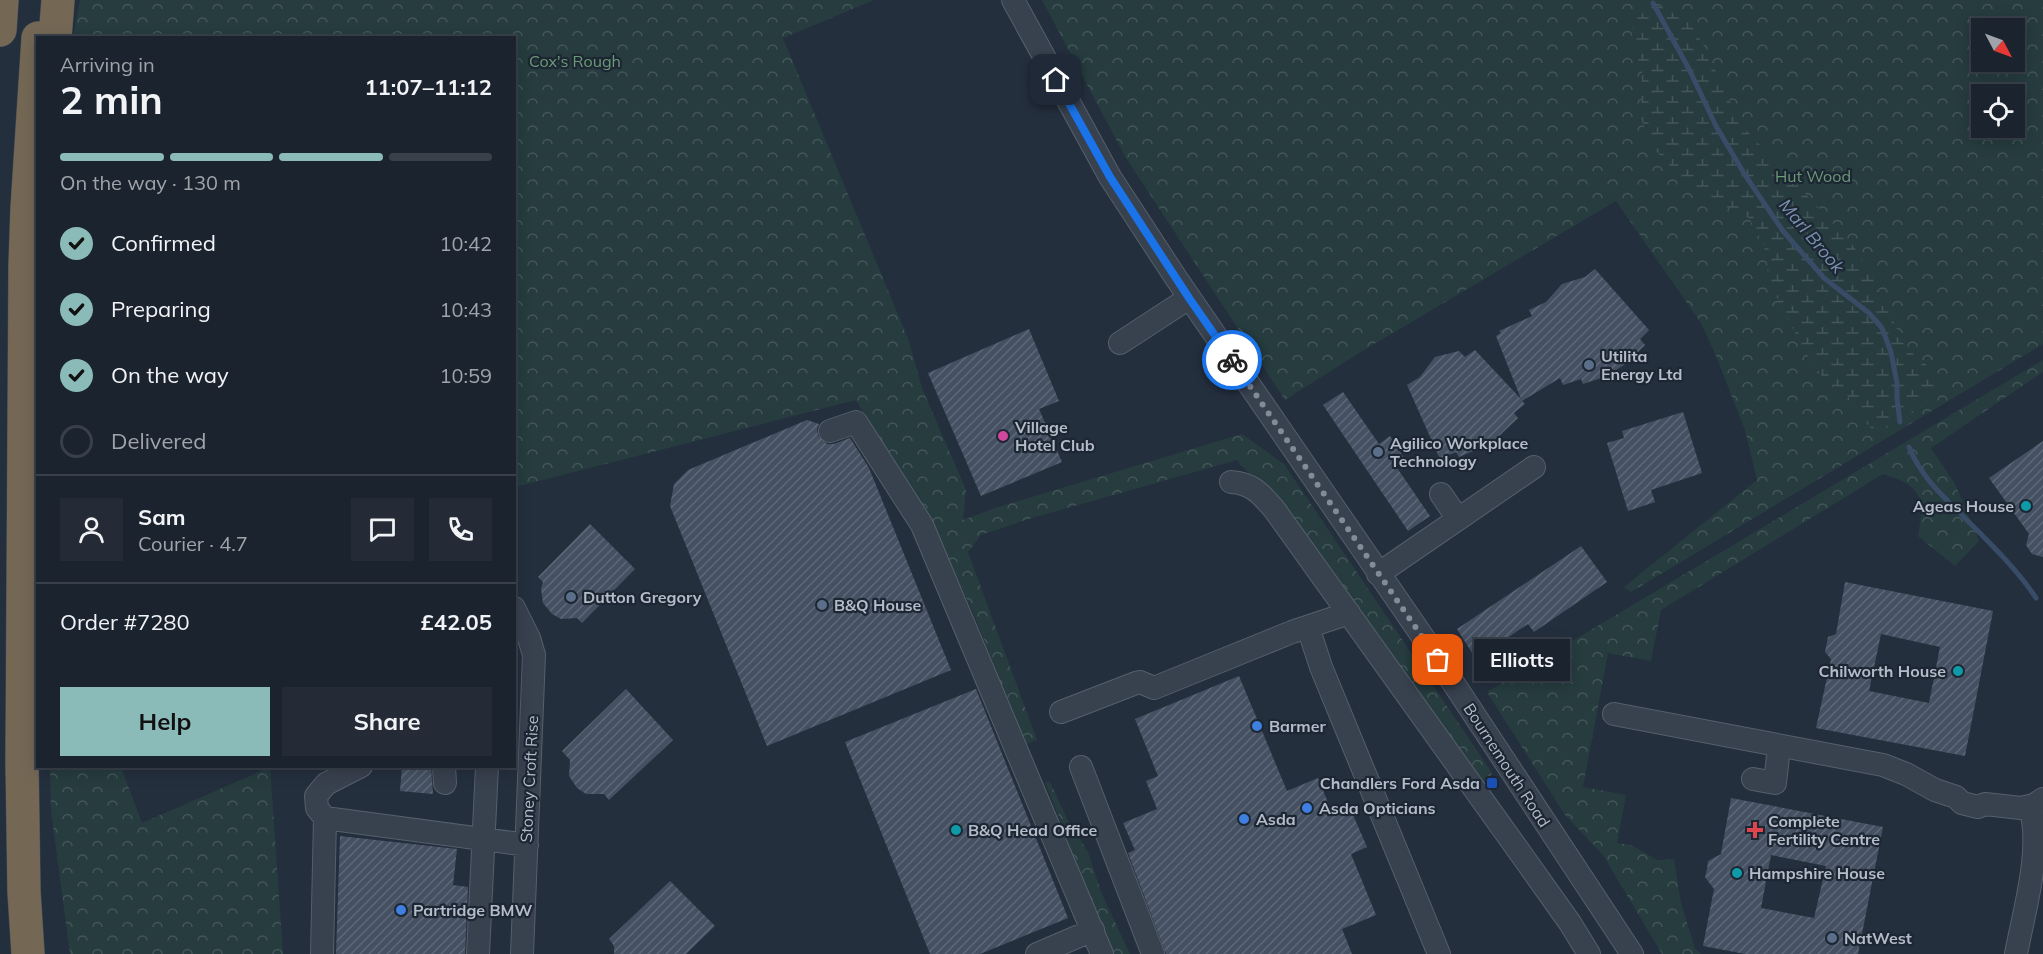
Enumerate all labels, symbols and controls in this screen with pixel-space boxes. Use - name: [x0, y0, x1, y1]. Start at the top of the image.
- north arrow: [1971, 18, 2025, 72]
- map controls: [1971, 18, 2025, 138]
- park label: Cox's Rough: [529, 51, 621, 71]
- text: Arriving in: [60, 52, 155, 77]
- pin: [1030, 54, 1081, 105]
- icon: home: [1039, 63, 1072, 96]
- text: 11:07–11:12: [364, 73, 492, 101]
- text: 2 min: [60, 75, 163, 124]
- button: locate: [1971, 84, 2025, 138]
- park label: Hut Wood: [1775, 166, 1851, 186]
- text: On the way · 130 m: [60, 170, 241, 195]
- water label: Marl Brook: [1774, 194, 1850, 279]
- icon: check: [60, 227, 93, 260]
- text: Confirmed: [111, 229, 216, 257]
- text: 10:42: [439, 231, 492, 256]
- icon: check: [60, 293, 93, 326]
- text: Preparing: [111, 295, 211, 323]
- text: 10:43: [439, 297, 492, 322]
- courier: [1202, 330, 1262, 390]
- icon: bike: [1216, 344, 1249, 377]
- place label: Utilita Energy Ltd: [1601, 346, 1683, 384]
- marker: Utilita Energy Ltd: [1582, 358, 1596, 372]
- icon: check: [60, 359, 93, 392]
- text: On the way: [111, 361, 229, 389]
- text: 10:59: [439, 363, 492, 388]
- place label: Village Hotel Club: [1014, 417, 1095, 455]
- text: Delivered: [111, 427, 206, 455]
- marker: Village Hotel Club: [996, 429, 1010, 443]
- place label: Agilico Workplace Technology: [1390, 433, 1529, 471]
- marker: Agilico Workplace Technology: [1371, 445, 1385, 459]
- place label: Ageas House: [1913, 496, 2014, 516]
- button: person: [60, 498, 123, 561]
- button: chat: [351, 498, 414, 561]
- button: phone: [429, 498, 492, 561]
- marker: Ageas House: [2019, 499, 2033, 513]
- text: Sam: [138, 503, 186, 531]
- text: Courier · 4.7: [138, 531, 248, 556]
- place label: Dutton Gregory: [583, 587, 702, 607]
- marker: Dutton Gregory: [564, 590, 578, 604]
- place label: B&Q House: [834, 595, 921, 615]
- marker: B&Q House: [815, 598, 829, 612]
- text: Order #7280: [60, 608, 190, 636]
- text: £42.05: [421, 608, 492, 636]
- pin: [1412, 634, 1463, 685]
- callout: Elliotts: [1474, 639, 1570, 681]
- icon: bag: [1421, 643, 1454, 676]
- text: Elliotts: [1490, 647, 1554, 672]
- place label: Chilworth House: [1819, 661, 1946, 681]
- marker: Chilworth House: [1951, 664, 1965, 678]
- button: Help: [60, 687, 270, 756]
- button: Share: [282, 687, 492, 756]
- street label: Bournemouth Road: [1459, 699, 1555, 831]
- street label: Stoney Croft Rise: [516, 715, 542, 843]
- place label: Barmer: [1269, 716, 1326, 736]
- marker: Barmer: [1250, 719, 1264, 733]
- place label: Chandlers Ford Asda: [1320, 773, 1480, 793]
- marker: Chandlers Ford Asda: [1485, 776, 1499, 790]
- place label: Asda Opticians: [1319, 798, 1436, 818]
- marker: Asda Opticians: [1300, 801, 1314, 815]
- place label: Asda: [1256, 809, 1296, 829]
- place label: Complete Fertility Centre: [1768, 811, 1880, 849]
- marker: Asda: [1237, 812, 1251, 826]
- place label: B&Q Head Office: [968, 820, 1097, 840]
- marker: Complete Fertility Centre: [1746, 821, 1764, 839]
- marker: B&Q Head Office: [949, 823, 963, 837]
- place label: Hampshire House: [1749, 863, 1885, 883]
- marker: Hampshire House: [1730, 866, 1744, 880]
- place label: Partridge BMW: [413, 900, 532, 920]
- marker: Partridge BMW: [394, 903, 408, 917]
- place label: NatWest: [1844, 928, 1912, 948]
- marker: NatWest: [1825, 931, 1839, 945]

